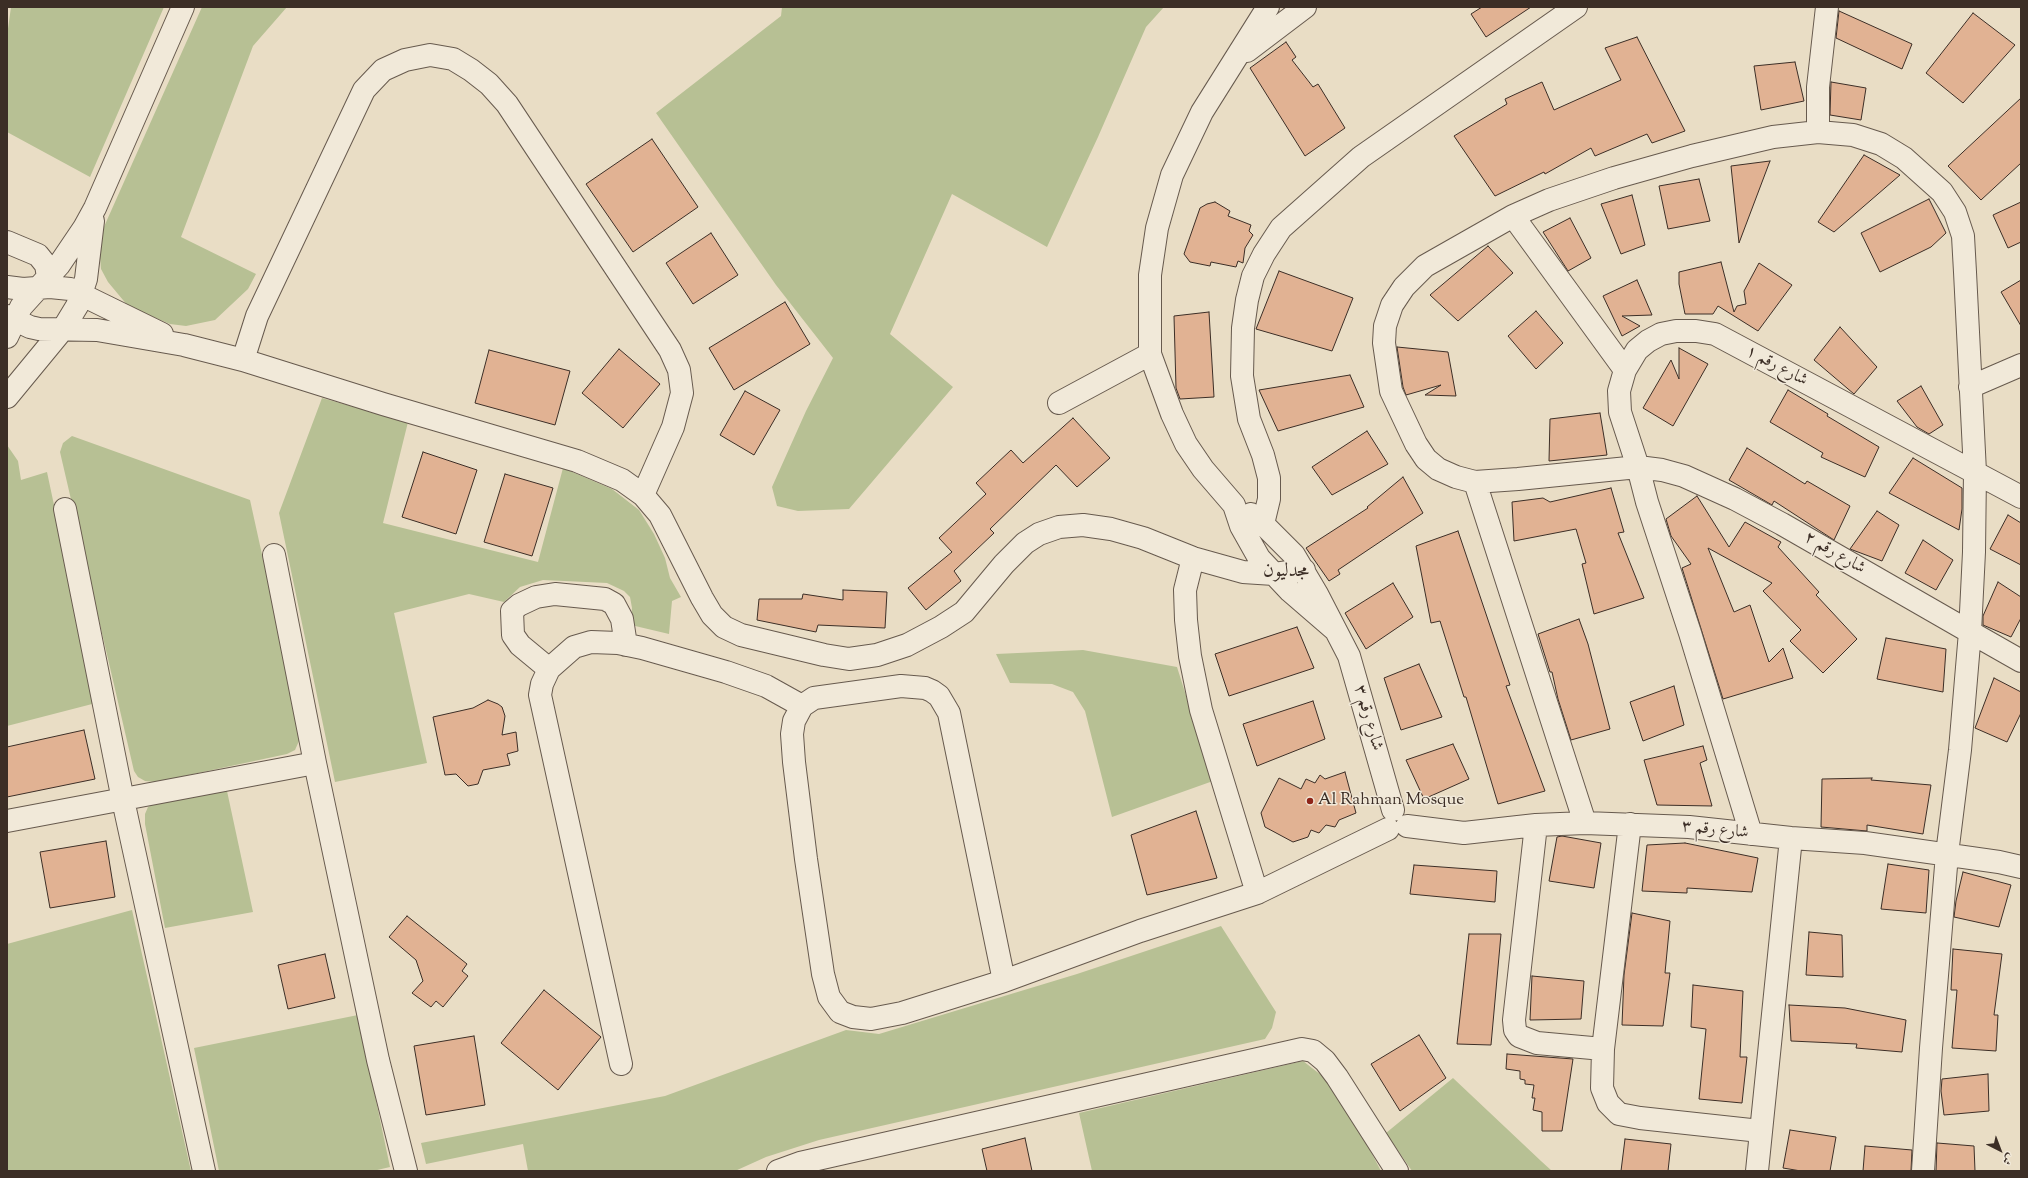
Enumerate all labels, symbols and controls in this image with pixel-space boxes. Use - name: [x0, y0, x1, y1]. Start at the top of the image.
- street label: شارع رقم ١: [1741, 342, 1811, 392]
- street label: شارع رقم ٢: [1800, 528, 1868, 580]
- district label: مجدليون: [1263, 562, 1309, 584]
- street label: شارع رقم ٣: [1348, 683, 1386, 753]
- place label: Al Rahman Mosque: [1318, 791, 1464, 811]
- marker: Al Rahman Mosque: [1305, 796, 1315, 806]
- street label: شارع رقم ٣: [1680, 817, 1750, 845]
- north arrow: [1980, 1130, 2020, 1170]
- text: ش: [1999, 1149, 2017, 1169]

